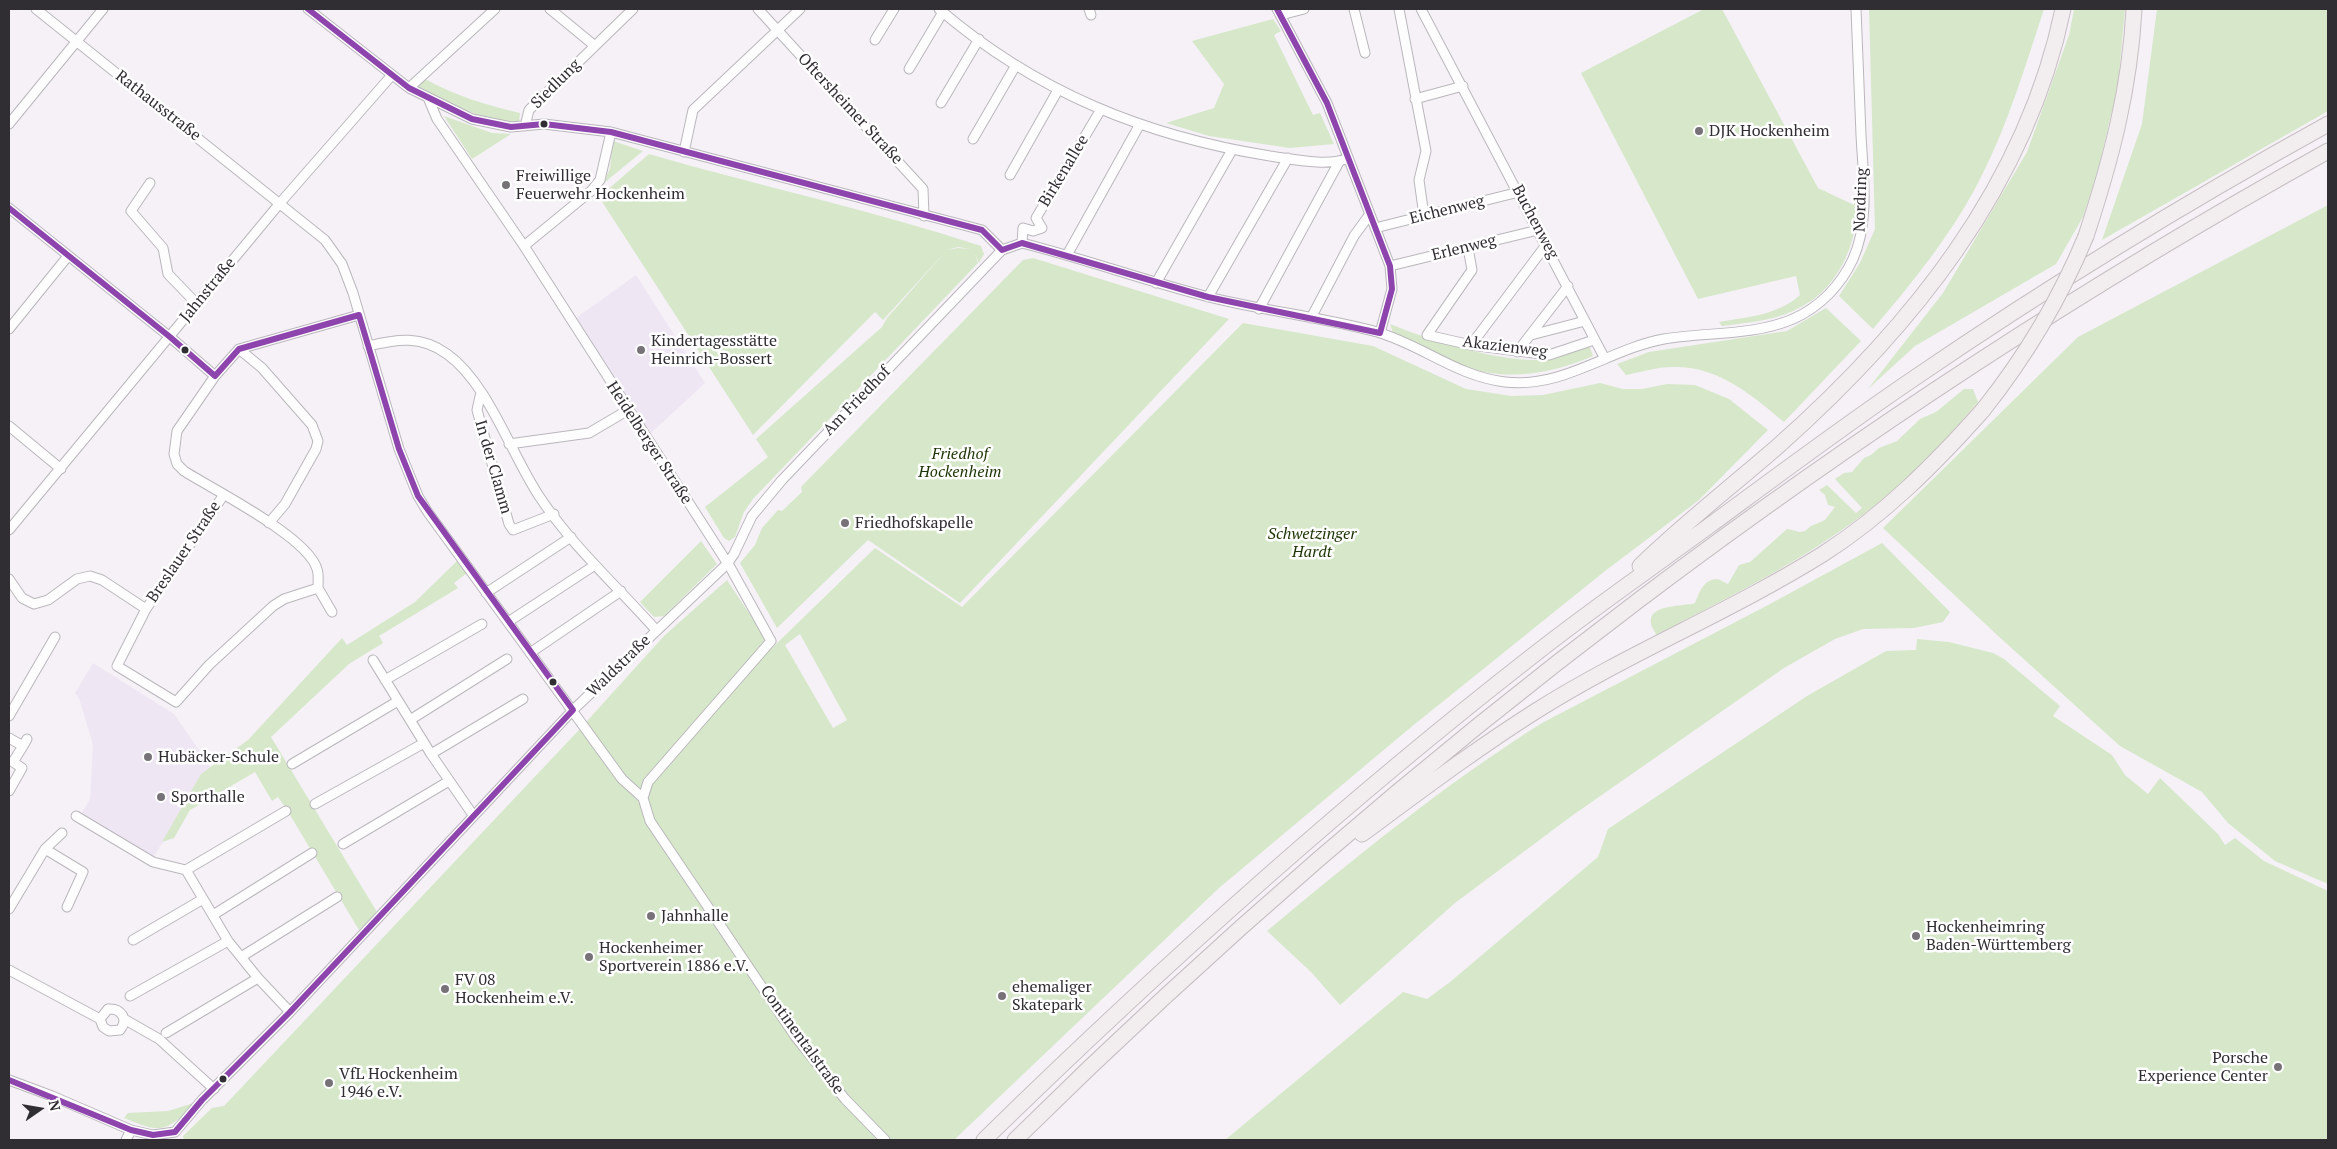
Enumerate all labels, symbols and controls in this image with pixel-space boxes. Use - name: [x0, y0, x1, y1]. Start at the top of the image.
- street label: Oftersheimer Straße: [793, 49, 907, 169]
- street label: Siedlung: [527, 55, 585, 113]
- street label: Rathausstraße: [111, 67, 205, 145]
- unlabelled marker: [539, 119, 549, 129]
- place label: DJK Hockenheim: [1709, 121, 1830, 141]
- marker: DJK Hockenheim: [1693, 125, 1705, 137]
- street label: Birkenallee: [1035, 132, 1093, 210]
- place label: Freiwillige Feuerwehr Hockenheim: [516, 166, 685, 204]
- street label: Nordring: [1850, 167, 1872, 233]
- marker: Freiwillige Feuerwehr Hockenheim: [500, 179, 512, 191]
- street label: Buchenweg: [1507, 182, 1563, 262]
- street label: Eichenweg: [1408, 191, 1486, 229]
- street label: Erlenweg: [1430, 231, 1498, 265]
- street label: Jahnstraße: [176, 254, 240, 326]
- place label: Kindertagesstätte Heinrich-Bossert: [651, 331, 777, 369]
- street label: Akazienweg: [1461, 332, 1549, 362]
- marker: Kindertagesstätte Heinrich-Bossert: [635, 344, 647, 356]
- unlabelled marker: [180, 345, 190, 355]
- street label: Am Friedhof: [819, 362, 895, 440]
- street label: Heidelberger Straße: [602, 378, 696, 508]
- street label: In der Clamm: [470, 418, 516, 516]
- park label: Friedhof Hockenheim: [918, 444, 1002, 482]
- street label: Breslauer Straße: [143, 498, 225, 606]
- place label: Friedhofskapelle: [855, 513, 973, 533]
- marker: Friedhofskapelle: [839, 517, 851, 529]
- park label: Schwetzinger Hardt: [1267, 524, 1357, 562]
- street label: Waldstraße: [583, 631, 655, 701]
- unlabelled marker: [548, 677, 558, 687]
- place label: Hubäcker-Schule: [158, 747, 279, 767]
- marker: Hubäcker-Schule: [142, 751, 154, 763]
- place label: Sporthalle: [171, 787, 245, 807]
- marker: Sporthalle: [155, 791, 167, 803]
- place label: Jahnhalle: [661, 906, 729, 926]
- marker: Jahnhalle: [645, 910, 657, 922]
- place label: Hockenheimring Baden-Württemberg: [1926, 917, 2071, 955]
- marker: Hockenheimring Baden-Württemberg: [1910, 930, 1922, 942]
- place label: Hockenheimer Sportverein 1886 e.V.: [599, 938, 749, 976]
- marker: Hockenheimer Sportverein 1886 e.V.: [583, 951, 595, 963]
- place label: FV 08 Hockenheim e.V.: [455, 970, 574, 1008]
- place label: ehemaliger Skatepark: [1012, 977, 1092, 1015]
- street label: Continentalstraße: [756, 982, 848, 1098]
- marker: FV 08 Hockenheim e.V.: [439, 983, 451, 995]
- marker: ehemaliger Skatepark: [996, 990, 1008, 1002]
- place label: Porsche Experience Center: [2138, 1048, 2268, 1086]
- marker: Porsche Experience Center: [2272, 1061, 2284, 1073]
- place label: VfL Hockenheim 1946 e.V.: [339, 1064, 458, 1102]
- unlabelled marker: [218, 1074, 228, 1084]
- marker: VfL Hockenheim 1946 e.V.: [323, 1077, 335, 1089]
- north arrow: [15, 1084, 65, 1134]
- text: N: [45, 1098, 66, 1113]

